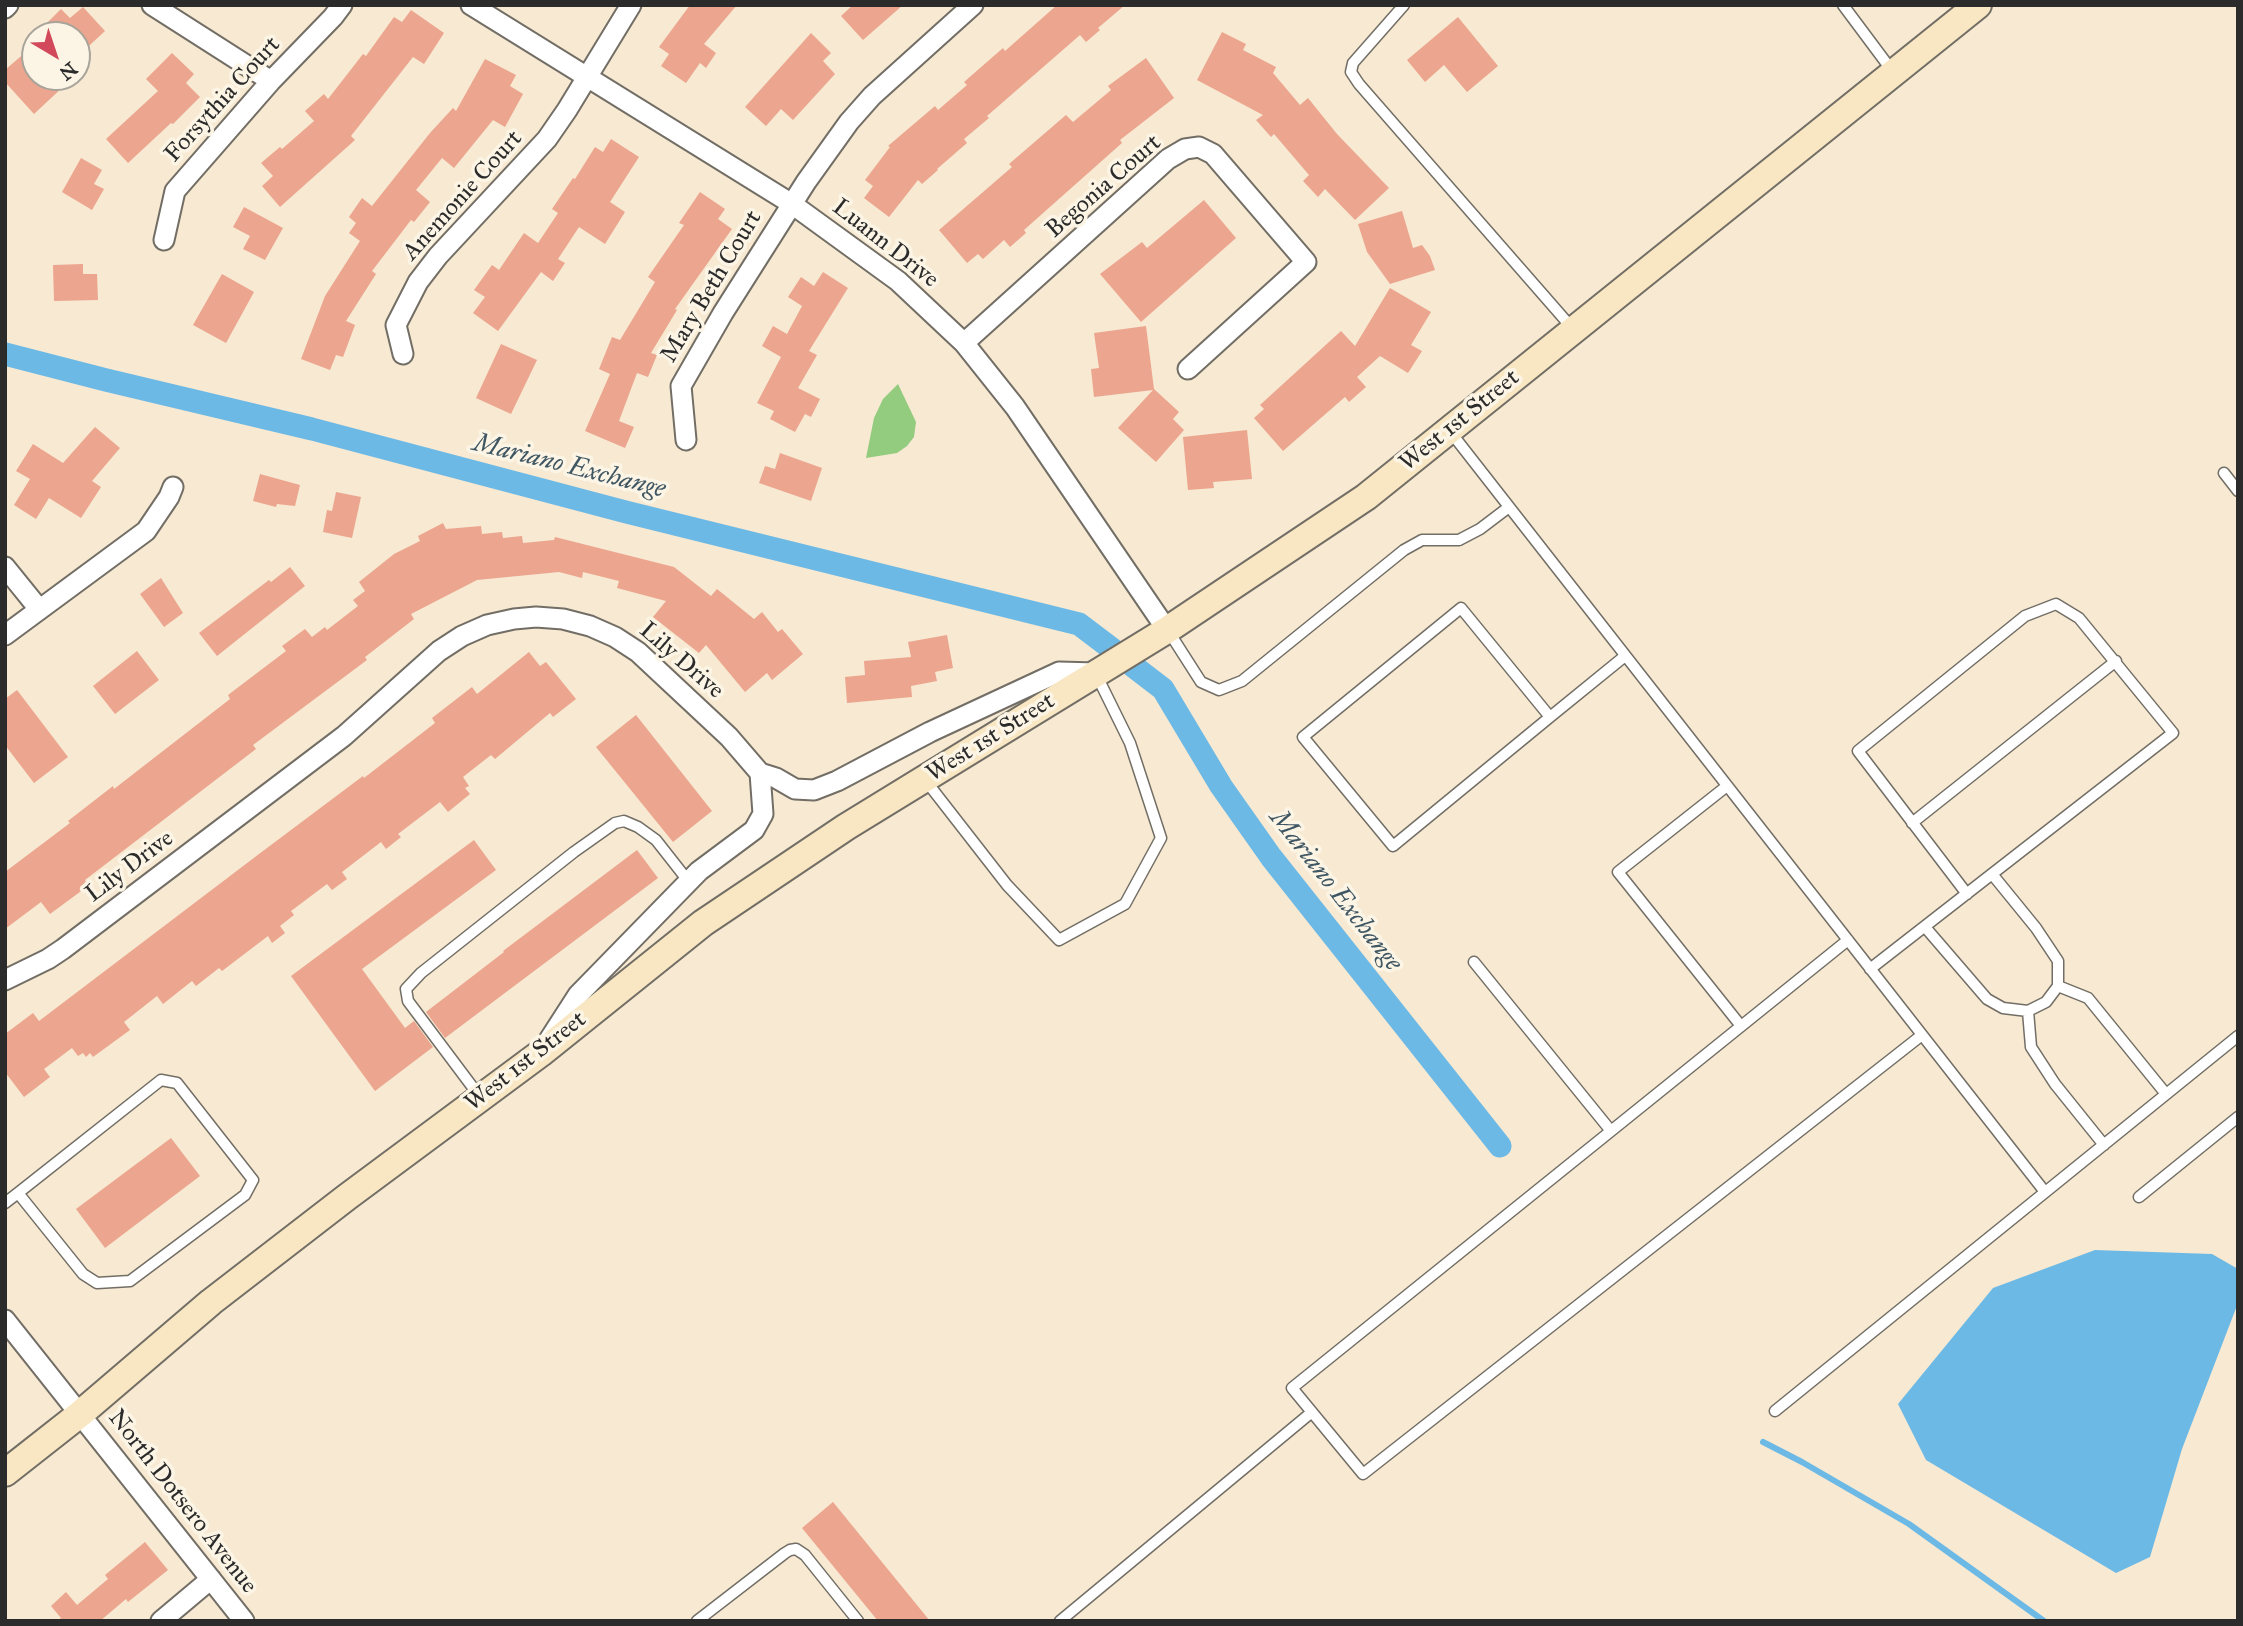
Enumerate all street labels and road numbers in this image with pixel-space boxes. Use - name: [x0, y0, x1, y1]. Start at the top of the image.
- street label: Forsythia Court: [159, 31, 287, 169]
- street label: Anemonie Court: [397, 125, 529, 267]
- street label: Begonia Court: [1041, 129, 1167, 245]
- street label: Luann Drive: [826, 193, 944, 295]
- street label: Mary Beth Court: [655, 206, 769, 368]
- street label: West 1st Street: [1394, 364, 1526, 478]
- street label: Lily Drive: [633, 617, 729, 705]
- street label: West 1st Street: [922, 687, 1060, 789]
- street label: Lily Drive: [80, 825, 180, 909]
- street label: West 1st Street: [460, 1006, 592, 1118]
- street label: North Dotsero Avenue: [101, 1404, 263, 1600]

